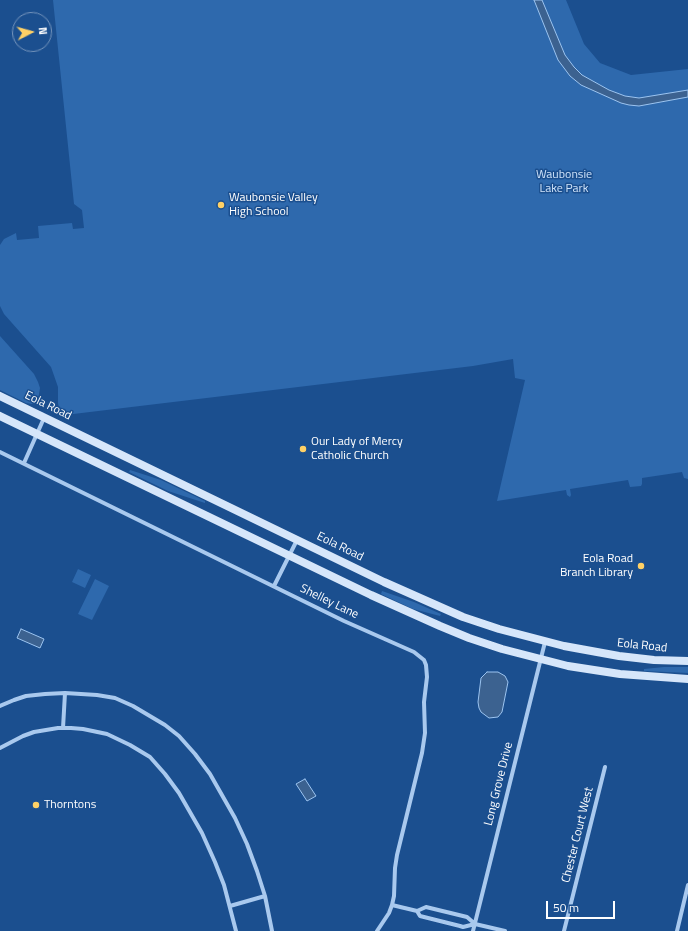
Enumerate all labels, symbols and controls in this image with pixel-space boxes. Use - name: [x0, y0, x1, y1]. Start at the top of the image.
- north arrow: [12, 12, 52, 52]
- text: N: [35, 26, 51, 35]
- park label: Waubonsie Lake Park: [536, 168, 592, 196]
- place label: Waubonsie Valley High School: [229, 191, 318, 219]
- marker: Waubonsie Valley High School: [216, 200, 226, 210]
- street label: Eola Road: [22, 389, 74, 423]
- place label: Our Lady of Mercy Catholic Church: [311, 435, 403, 463]
- marker: Our Lady of Mercy Catholic Church: [298, 444, 308, 454]
- street label: Eola Road: [314, 530, 366, 564]
- place label: Eola Road Branch Library: [560, 552, 633, 580]
- marker: Eola Road Branch Library: [636, 561, 646, 571]
- street label: Shelley Lane: [297, 582, 361, 622]
- street label: Eola Road: [616, 636, 668, 656]
- street label: Long Grove Drive: [482, 741, 516, 827]
- street label: Chester Court West: [559, 786, 597, 884]
- place label: Thorntons: [44, 798, 96, 812]
- marker: Thorntons: [31, 800, 41, 810]
- scale bar: [548, 893, 617, 919]
- text: 50 m: [553, 898, 579, 917]

